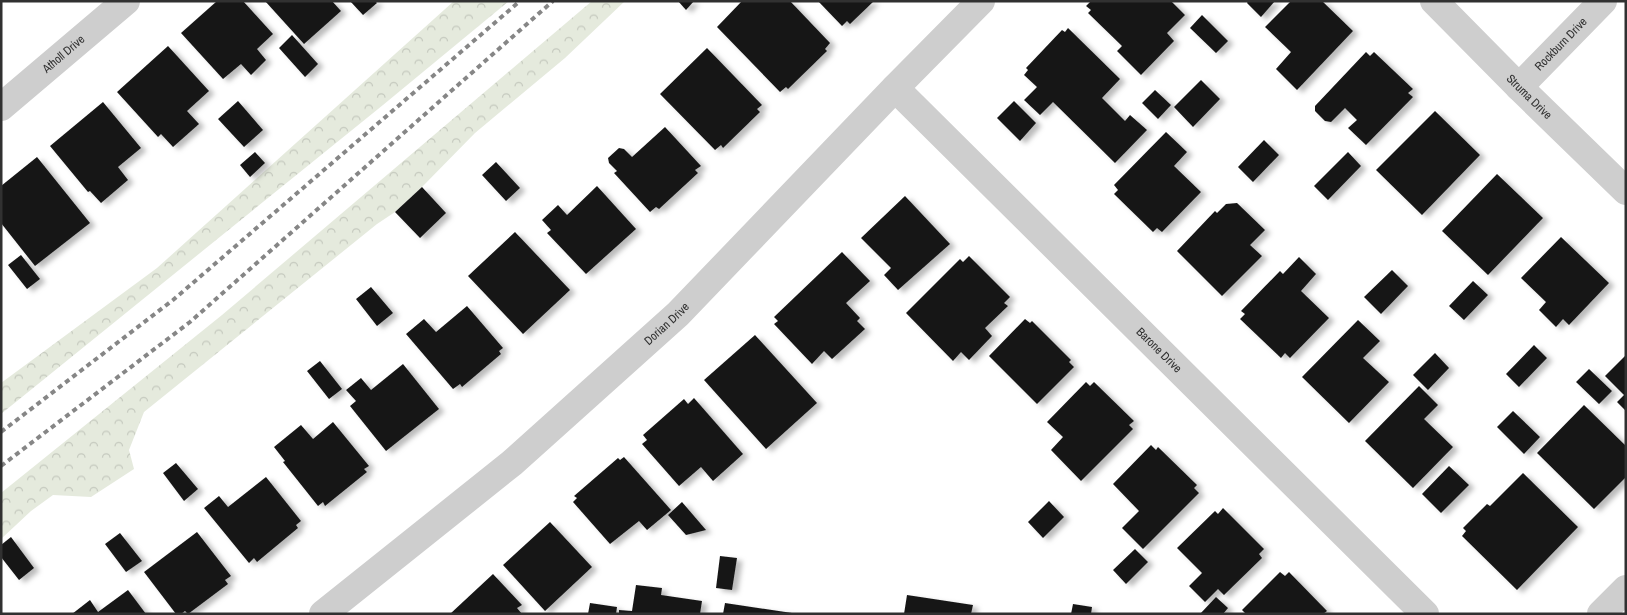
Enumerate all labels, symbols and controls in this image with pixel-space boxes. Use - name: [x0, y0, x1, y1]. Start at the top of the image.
- street label: Rockburn Drive: [1531, 14, 1591, 74]
- street label: Atholl Drive: [38, 31, 88, 77]
- street label: Struma Drive: [1503, 71, 1555, 123]
- street label: Dorian Drive: [641, 299, 693, 349]
- street label: Barone Drive: [1133, 324, 1185, 376]

